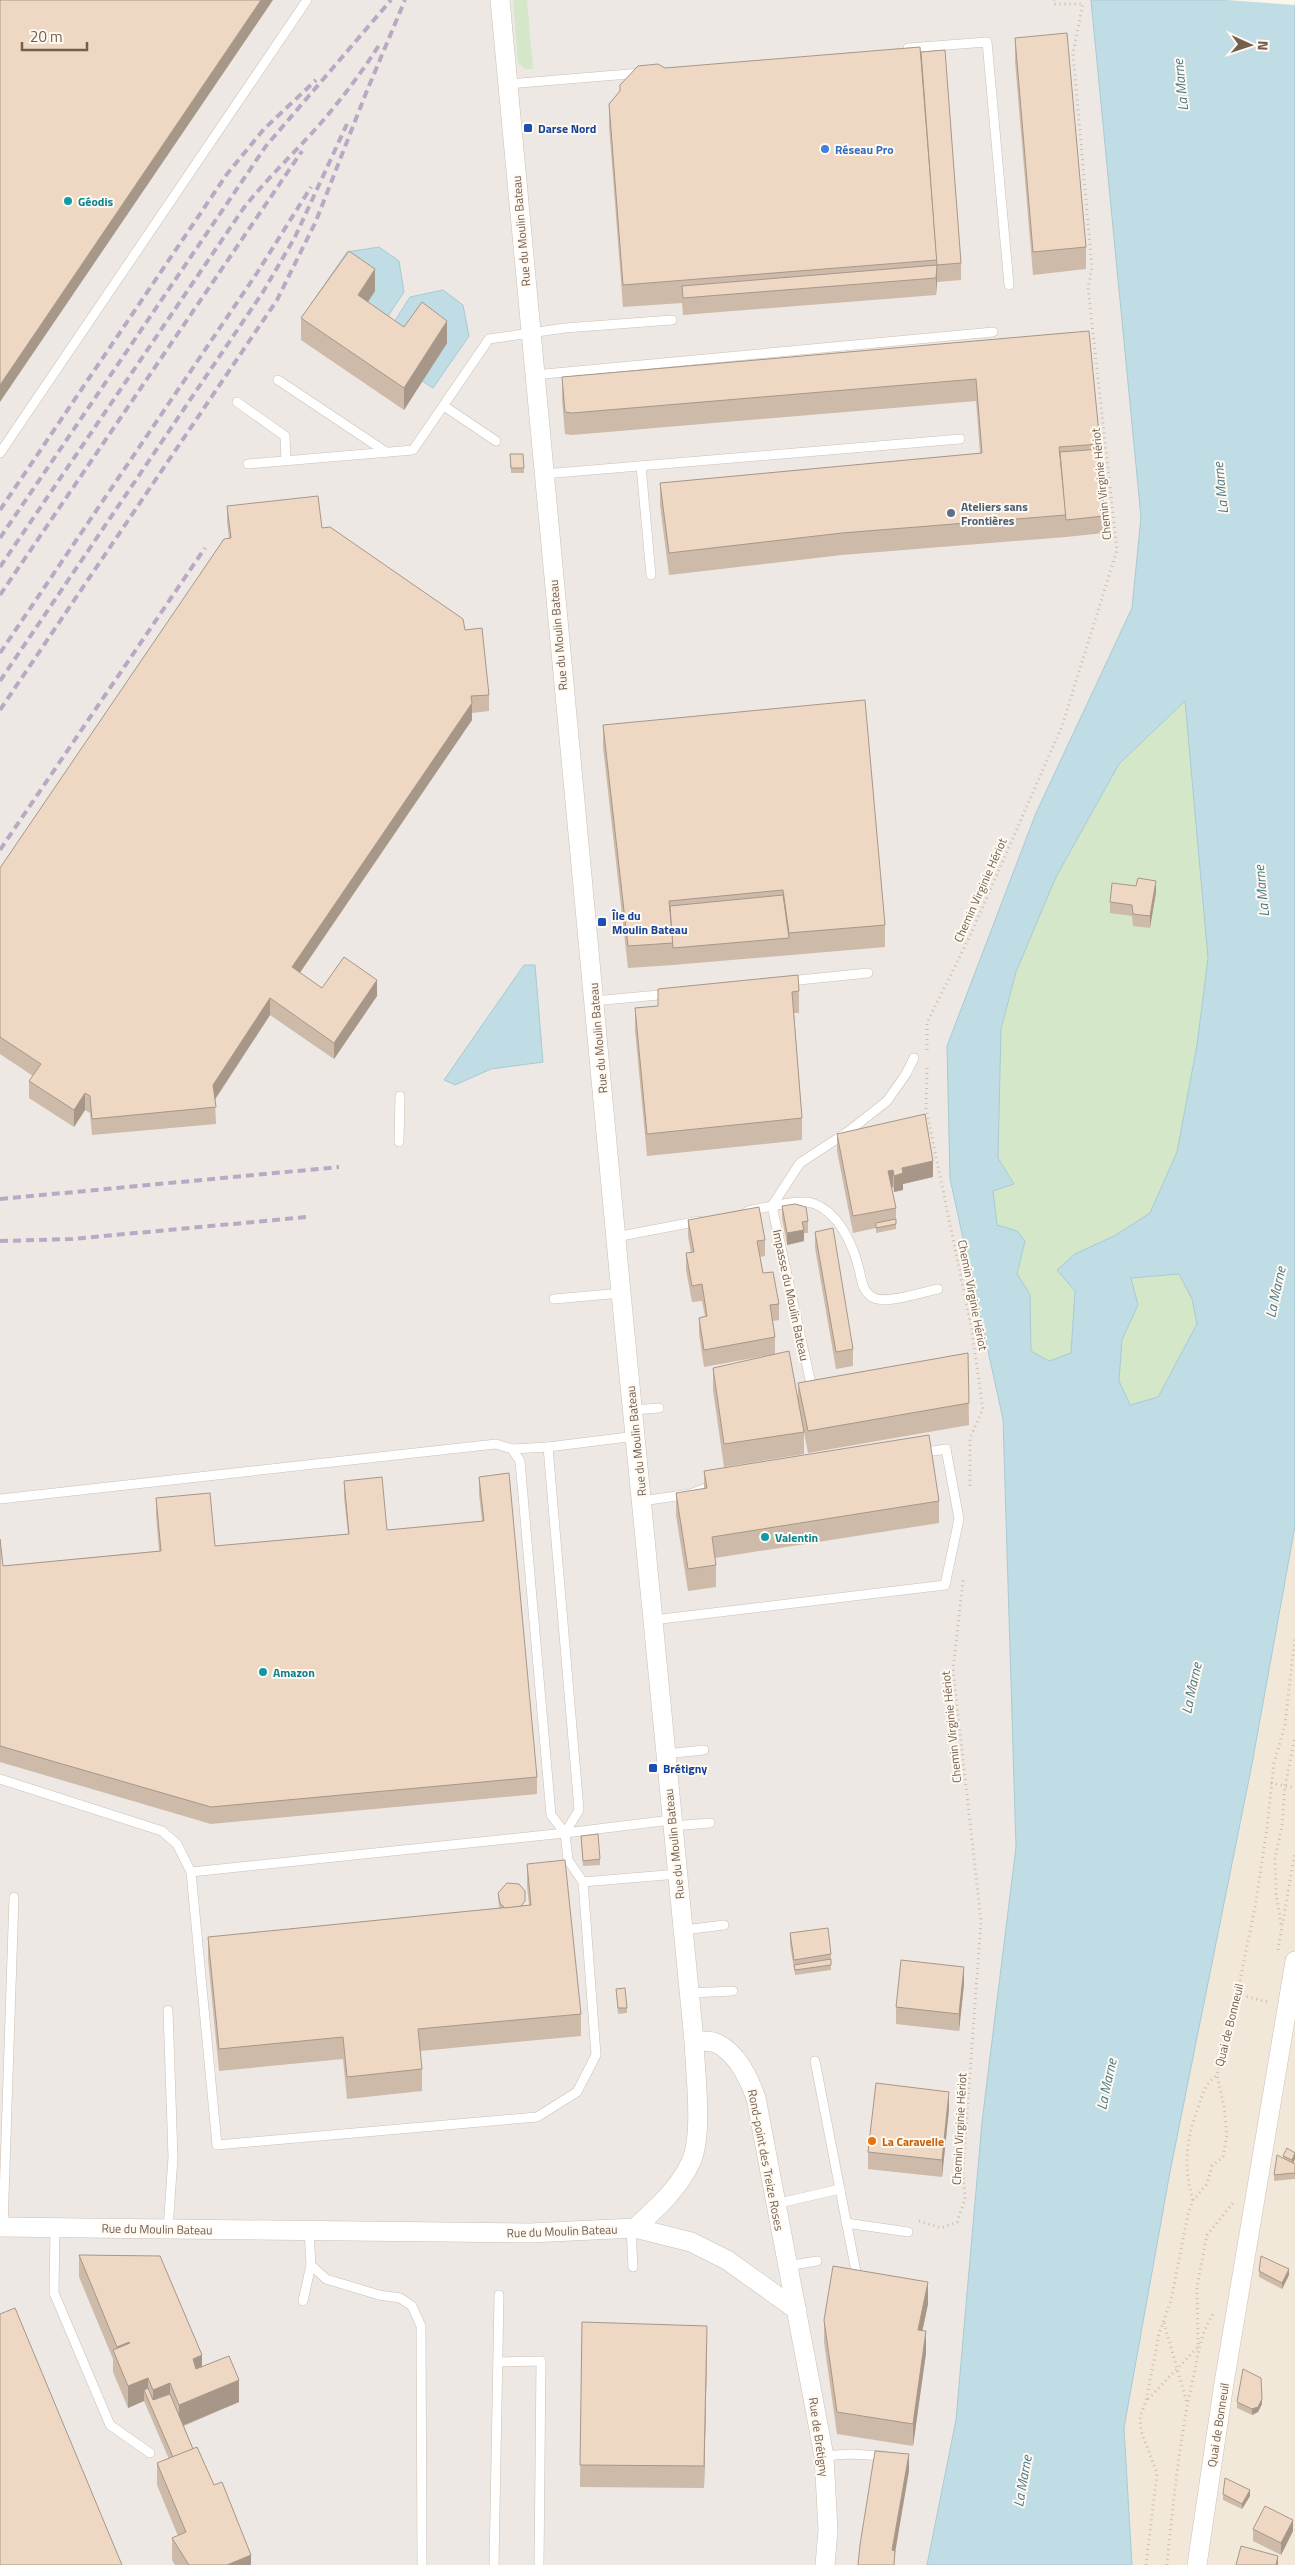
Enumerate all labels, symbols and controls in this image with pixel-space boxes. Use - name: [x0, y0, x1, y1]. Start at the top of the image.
- scale bar: [22, 20, 88, 52]
- north arrow: [1225, 20, 1275, 70]
- text: 20 m: [30, 25, 63, 48]
- text: N: [1253, 40, 1274, 51]
- water label: La Marne: [1167, 57, 1193, 112]
- place label: Darse Nord: [538, 119, 596, 138]
- marker: Darse Nord: [522, 122, 534, 134]
- place label: Réseau Pro: [835, 140, 894, 159]
- marker: Réseau Pro: [819, 143, 831, 155]
- street label: Rue du Moulin Bateau: [507, 175, 535, 287]
- place label: Géodis: [78, 192, 114, 211]
- marker: Géodis: [62, 195, 74, 207]
- street label: Chemin Virginie Hériot: [1086, 426, 1116, 541]
- water label: La Marne: [1207, 460, 1233, 515]
- place label: Ateliers sans Frontières: [961, 497, 1028, 530]
- marker: Ateliers sans Frontières: [945, 507, 957, 519]
- street label: Rue du Moulin Bateau: [544, 579, 572, 691]
- street label: Chemin Virginie Hériot: [948, 834, 1012, 945]
- water label: La Marne: [1248, 863, 1274, 918]
- place label: Île du Moulin Bateau: [611, 906, 688, 939]
- marker: Île du Moulin Bateau: [596, 916, 608, 928]
- street label: Rue du Moulin Bateau: [584, 982, 612, 1094]
- street label: Impasse du Moulin Bateau: [768, 1228, 814, 1362]
- street label: Chemin Virginie Hériot: [953, 1238, 993, 1353]
- water label: La Marne: [1259, 1263, 1291, 1319]
- street label: Rue du Moulin Bateau: [621, 1385, 651, 1497]
- place label: Valentin: [775, 1528, 818, 1547]
- marker: Valentin: [759, 1531, 771, 1543]
- water label: La Marne: [1175, 1659, 1207, 1715]
- place label: Amazon: [273, 1663, 315, 1682]
- marker: Amazon: [257, 1666, 269, 1678]
- street label: Chemin Virginie Hériot: [936, 1669, 966, 1784]
- place label: Brétigny: [663, 1759, 707, 1778]
- marker: Brétigny: [647, 1762, 659, 1774]
- street label: Rue du Moulin Bateau: [659, 1788, 689, 1900]
- street label: Quai de Bonneuil: [1209, 1981, 1249, 2069]
- water label: La Marne: [1090, 2055, 1122, 2111]
- street label: Chemin Virginie Hériot: [947, 2072, 971, 2186]
- street label: Rond-point des Treize Roses: [743, 2088, 789, 2233]
- place label: La Caravelle: [882, 2132, 944, 2151]
- marker: La Caravelle: [866, 2135, 878, 2147]
- street label: Rue du Moulin Bateau: [101, 2219, 213, 2239]
- street label: Rue du Moulin Bateau: [506, 2220, 618, 2242]
- street label: Quai de Bonneuil: [1202, 2381, 1234, 2469]
- street label: Rue de Brétigny: [804, 2396, 834, 2478]
- water label: La Marne: [1007, 2452, 1037, 2508]

